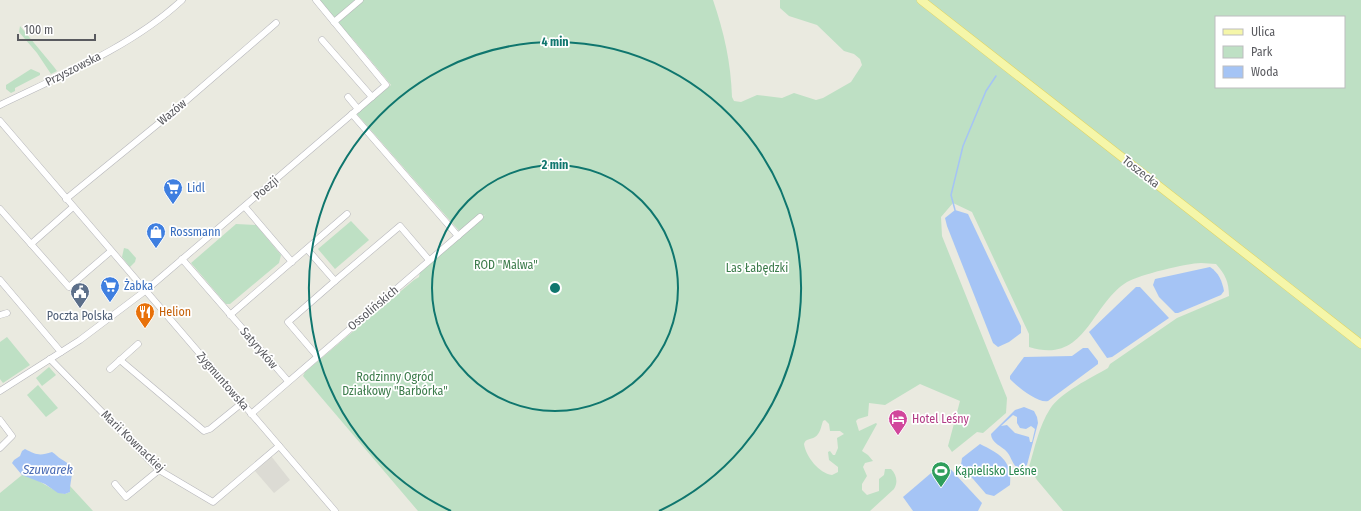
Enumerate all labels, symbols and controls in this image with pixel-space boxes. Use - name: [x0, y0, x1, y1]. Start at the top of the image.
- scale bar: [18, 16, 95, 42]
- legend: [1215, 16, 1345, 88]
- text: 100 m: [24, 23, 53, 37]
- text: Ulica: [1251, 25, 1275, 39]
- text: 4 min: [541, 35, 569, 49]
- text: Park: [1251, 45, 1273, 59]
- street label: Przyszowska: [43, 49, 103, 89]
- text: Woda: [1251, 65, 1279, 79]
- street label: Wazów: [155, 96, 189, 128]
- street label: Toszecka: [1120, 153, 1162, 191]
- text: 2 min: [541, 158, 568, 172]
- street label: Poezji: [251, 173, 281, 203]
- supermarket icon: Lidl: [162, 177, 184, 205]
- place label: Lidl: [187, 181, 205, 195]
- shop icon: Rossmann: [145, 221, 167, 249]
- place label: Rossmann: [170, 225, 221, 239]
- park label: ROD "Malwa": [474, 258, 538, 272]
- park label: Las Łabędzki: [726, 261, 788, 275]
- supermarket icon: Żabka: [99, 275, 121, 303]
- place label: Żabka: [124, 278, 153, 293]
- public building icon: Poczta Polska: [69, 281, 91, 309]
- centre of rings: [548, 281, 562, 295]
- street label: Ossolińskich: [345, 283, 401, 333]
- restaurant icon: Helion: [134, 301, 156, 329]
- place label: Helion: [159, 305, 191, 319]
- place label: Poczta Polska: [47, 309, 113, 323]
- street label: Satyryków: [237, 324, 281, 372]
- street label: Zygmuntowska: [194, 349, 252, 413]
- park label: Rodzinny Ogród Działkowy "Barbórka": [342, 370, 448, 398]
- street label: Marii Kownackiej: [98, 407, 168, 475]
- hotel icon: Hotel Leśny: [887, 408, 909, 436]
- place label: Hotel Leśny: [912, 412, 970, 426]
- sports icon: Kąpielisko Leśne: [930, 460, 952, 488]
- water label: Szuwarek: [22, 462, 73, 477]
- place label: Kąpielisko Leśne: [955, 464, 1037, 478]

